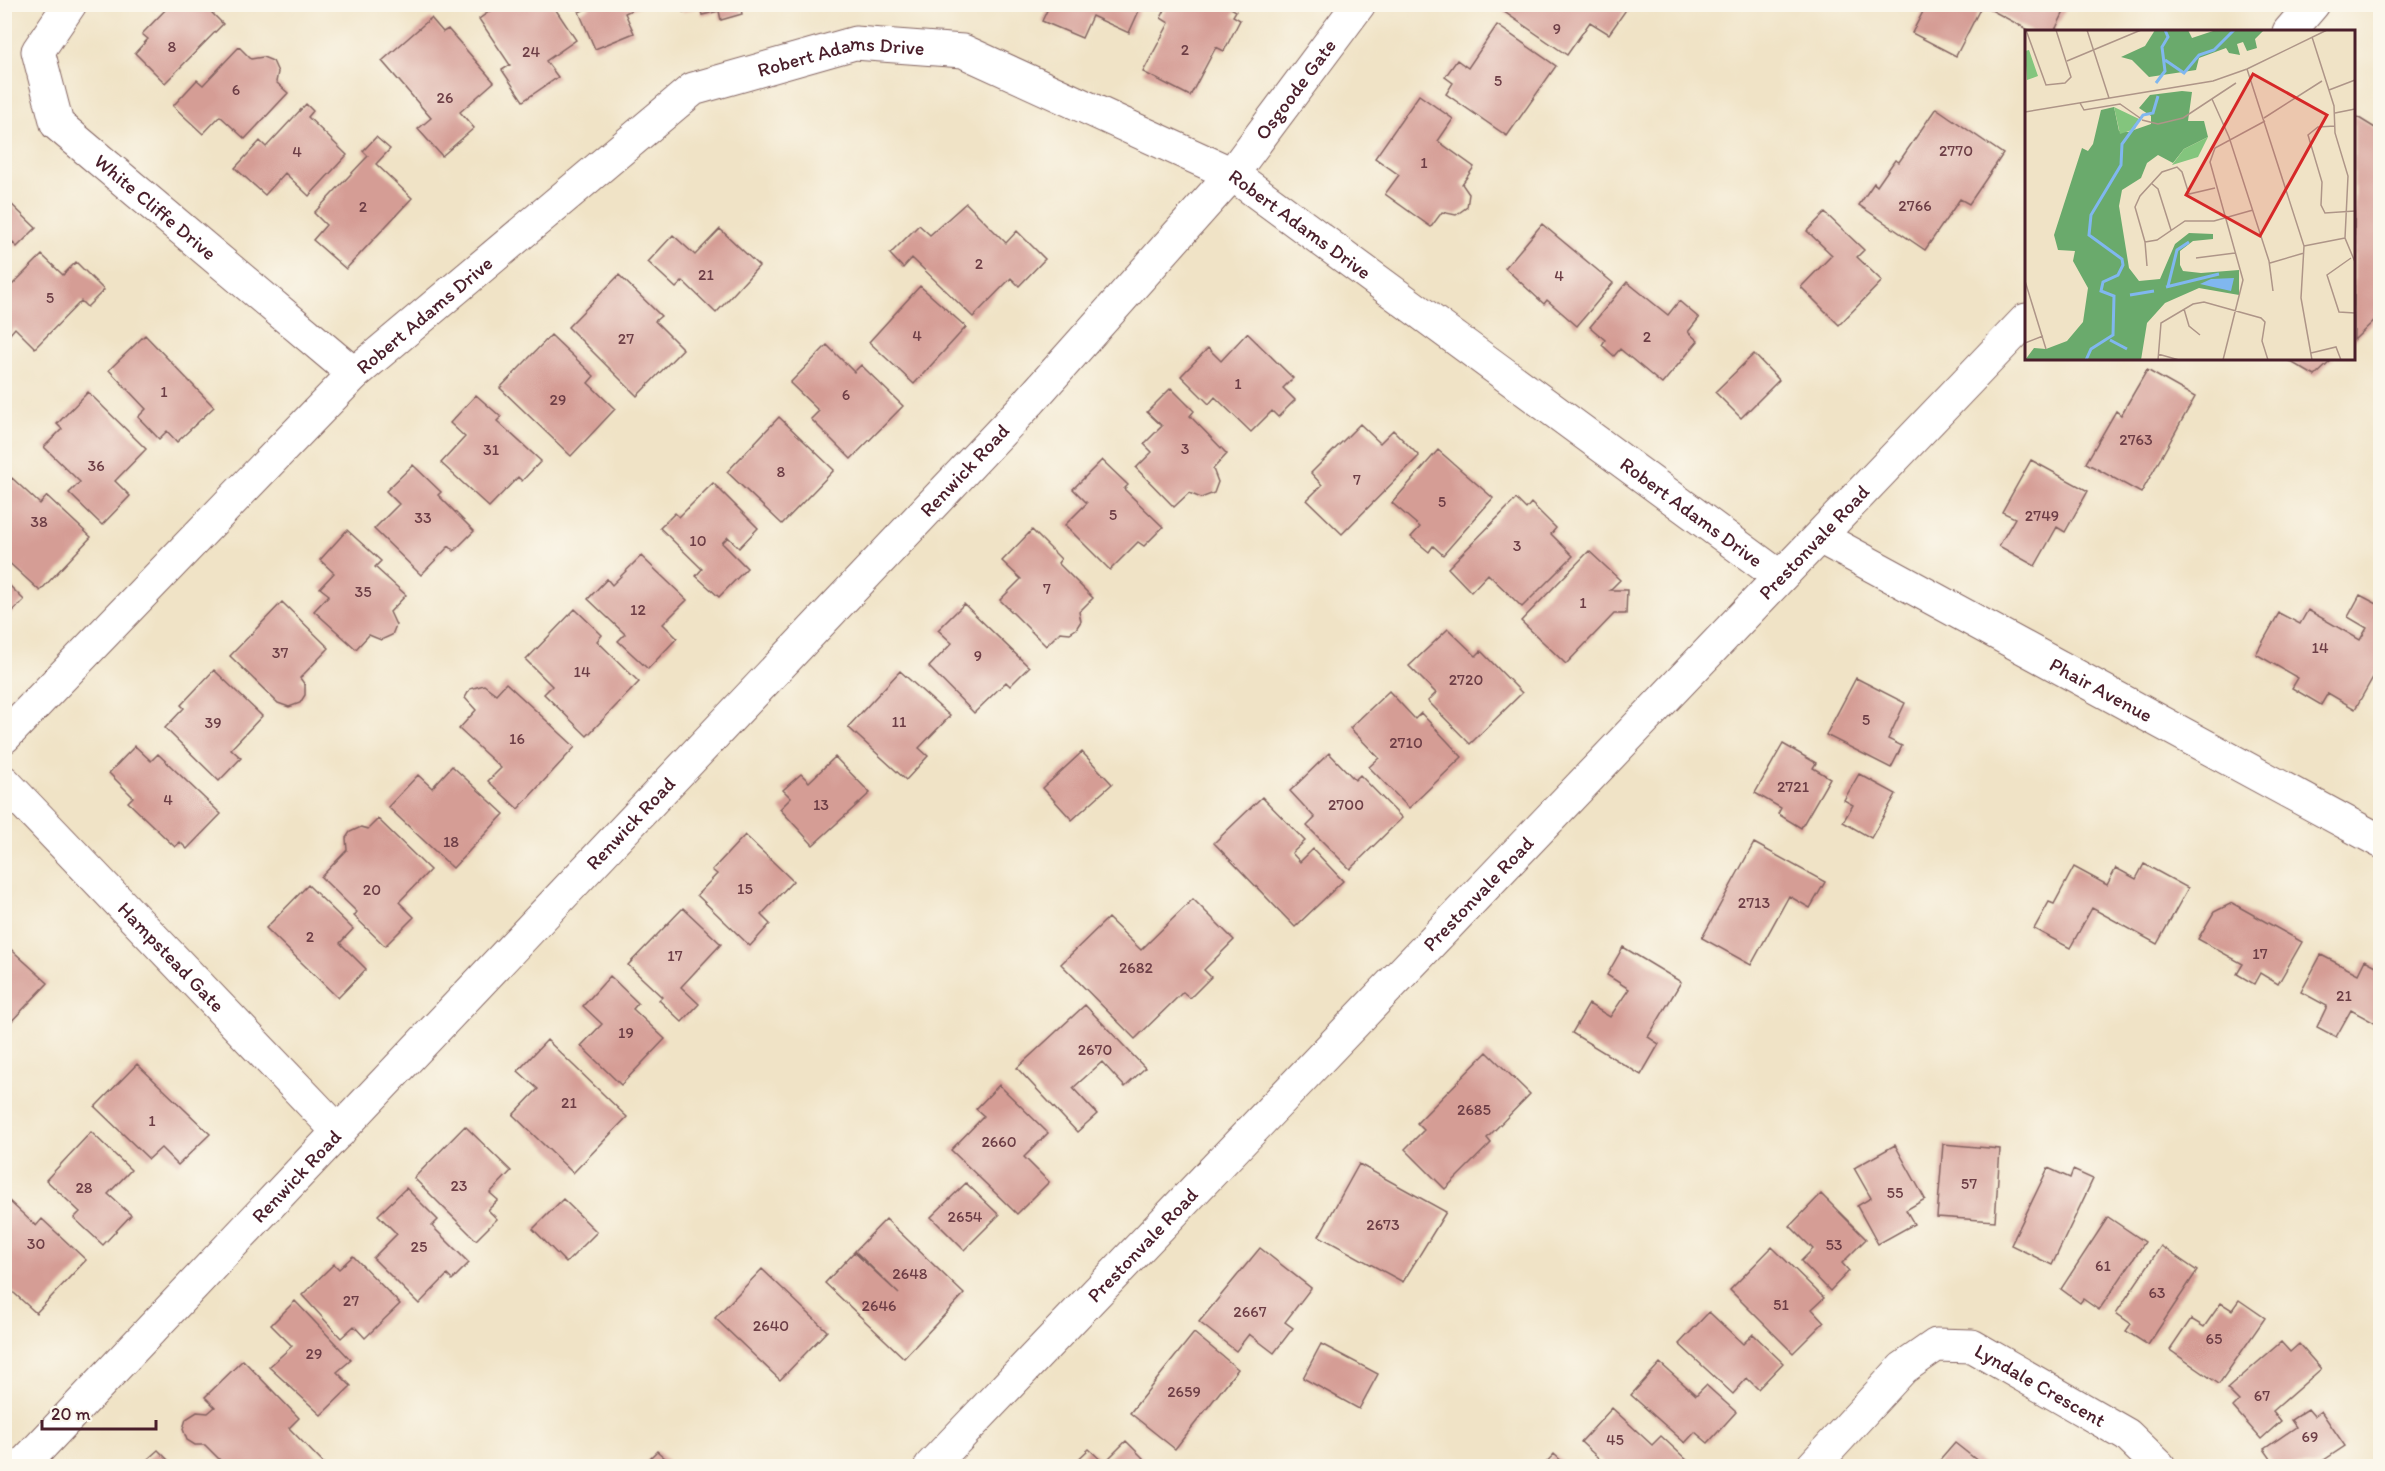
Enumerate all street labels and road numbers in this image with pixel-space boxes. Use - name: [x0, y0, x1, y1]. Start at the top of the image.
- street label: Robert Adams Drive: [755, 31, 925, 82]
- street label: Osgoode Gate: [1250, 34, 1341, 145]
- street label: White Cliffe Drive: [90, 149, 221, 265]
- street label: Robert Adams Drive: [1224, 164, 1376, 284]
- street label: Robert Adams Drive: [351, 251, 497, 379]
- street label: Renwick Road: [915, 418, 1014, 522]
- street label: Robert Adams Drive: [1616, 452, 1767, 572]
- street label: Prestonvale Road: [1753, 480, 1874, 604]
- street label: Phair Avenue: [2046, 652, 2157, 727]
- street label: Renwick Road: [581, 771, 680, 875]
- street label: Prestonvale Road: [1418, 831, 1539, 956]
- street label: Hampstead Gate: [113, 897, 230, 1017]
- street label: Renwick Road: [247, 1124, 346, 1228]
- street label: Prestonvale Road: [1082, 1182, 1203, 1307]
- street label: Lyndale Crescent: [1971, 1338, 2110, 1432]

